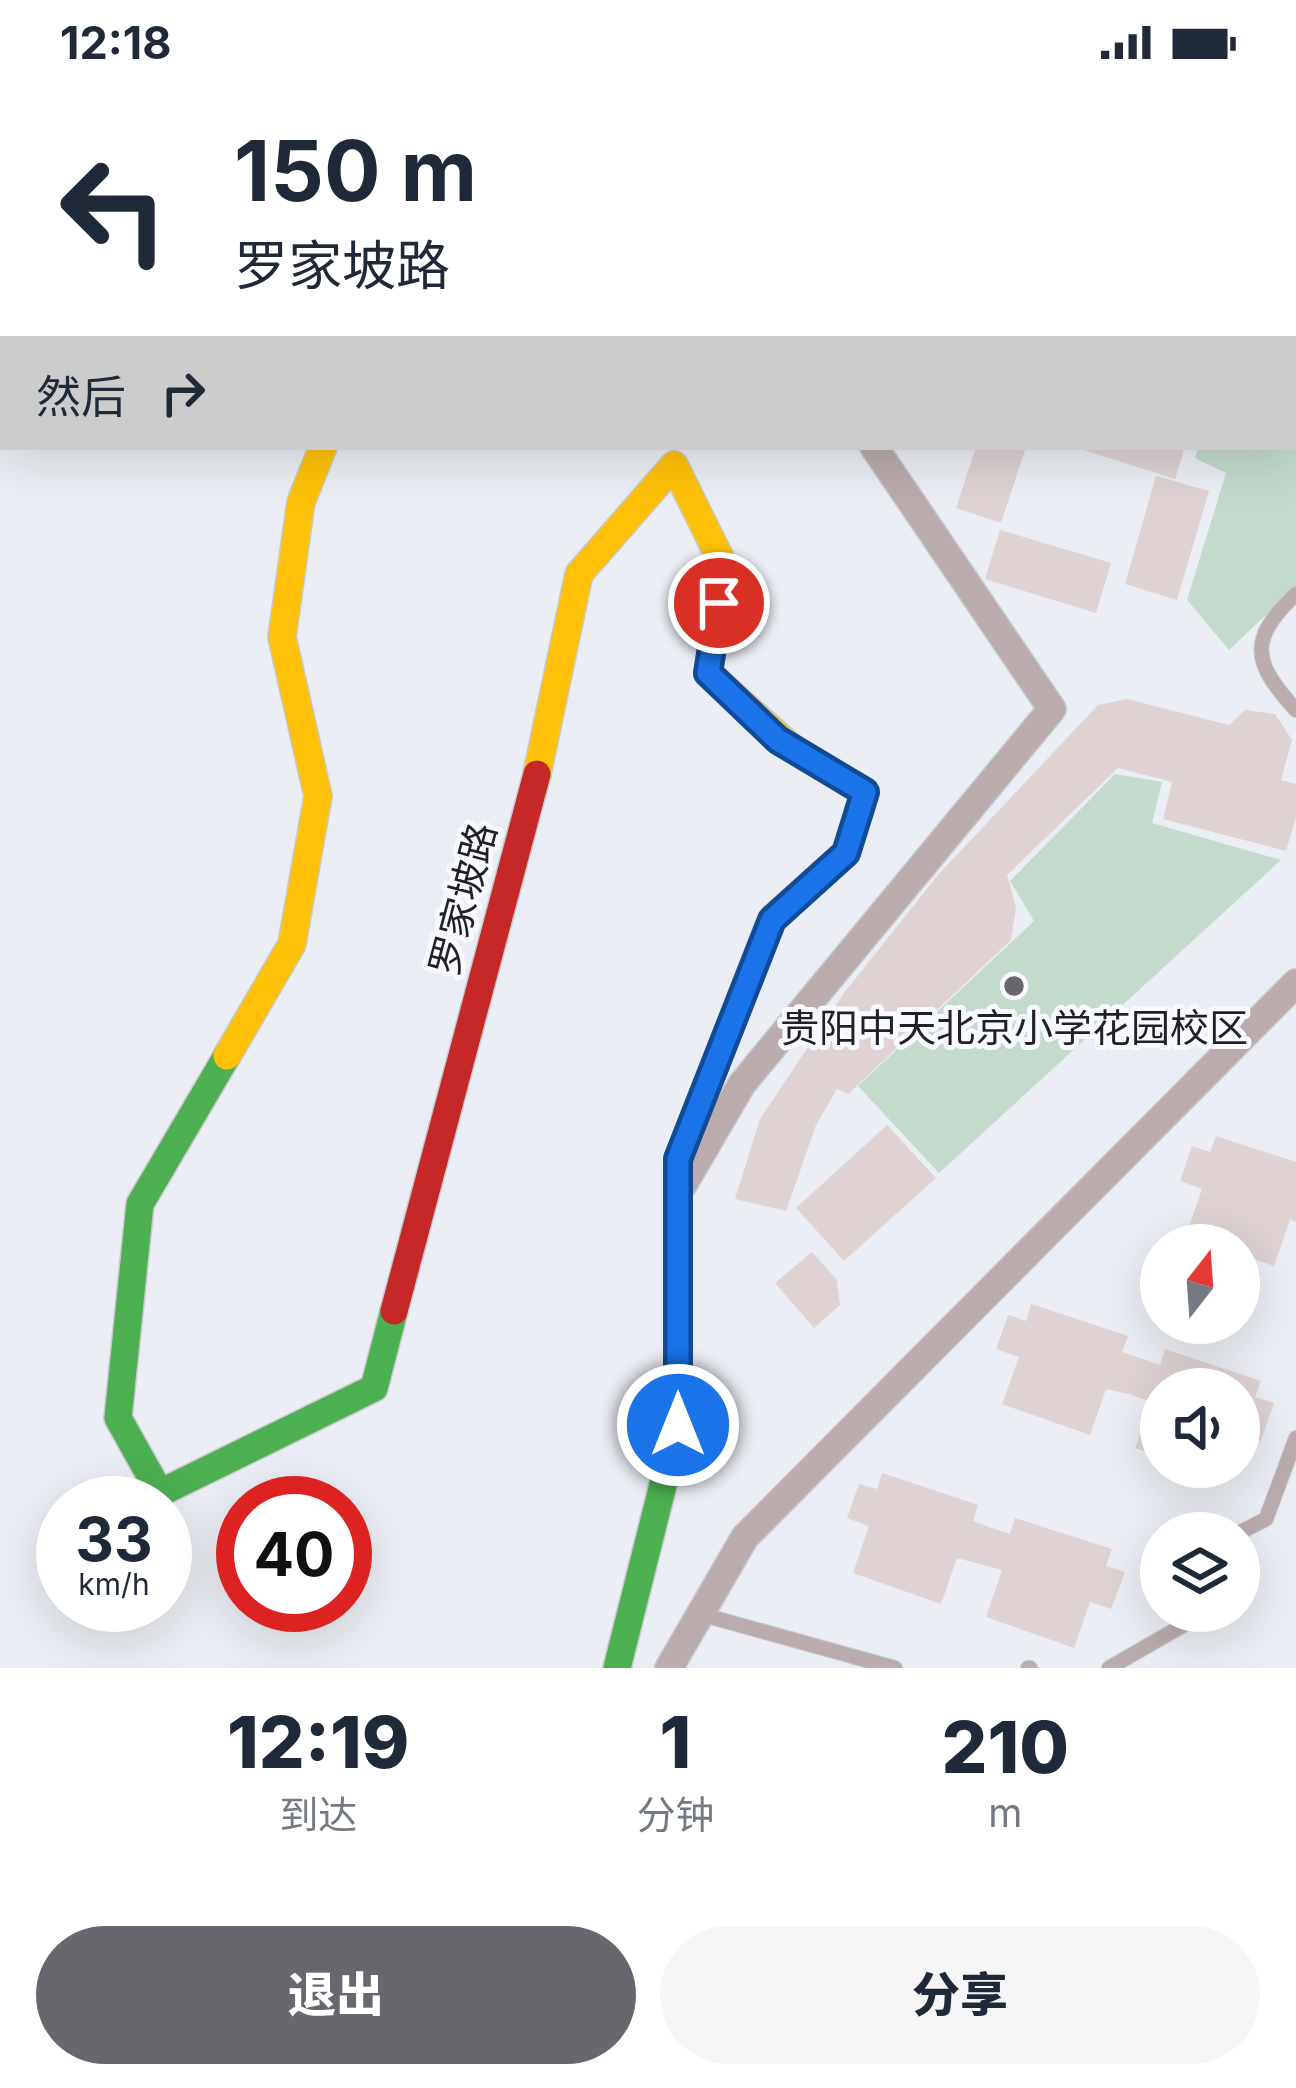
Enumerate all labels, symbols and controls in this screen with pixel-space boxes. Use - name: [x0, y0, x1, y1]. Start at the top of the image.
- text: 12:18: [60, 15, 171, 70]
- text: 150 m: [234, 120, 477, 221]
- icon: left: [36, 132, 192, 288]
- text: 罗家坡路: [234, 233, 450, 298]
- icon: right: [150, 360, 216, 426]
- text: 然后: [36, 369, 126, 424]
- pin: [668, 552, 770, 654]
- icon: arrive: [686, 570, 752, 636]
- street label: 罗家坡路: [420, 817, 505, 980]
- marker: 贵阳中天北京小学花园校区: [1001, 973, 1027, 999]
- place label: 贵阳中天北京小学花园校区: [780, 1004, 1248, 1051]
- north arrow: [1140, 1224, 1260, 1344]
- map controls: [1140, 1224, 1260, 1632]
- position arrow: [615, 1362, 741, 1488]
- button: sound: [1140, 1368, 1260, 1488]
- speed limit sign: 40: [216, 1476, 372, 1632]
- text: 33: [75, 1503, 153, 1575]
- button: layers: [1140, 1512, 1260, 1632]
- text: km/h: [78, 1566, 150, 1602]
- text: 12:19: [227, 1698, 409, 1785]
- text: 1: [660, 1698, 691, 1785]
- text: 210: [941, 1703, 1069, 1790]
- text: m: [988, 1789, 1022, 1836]
- text: 到达: [279, 1791, 357, 1838]
- text: 分钟: [636, 1791, 714, 1838]
- button: 退出: [36, 1926, 636, 2064]
- button: 分享: [660, 1926, 1260, 2064]

